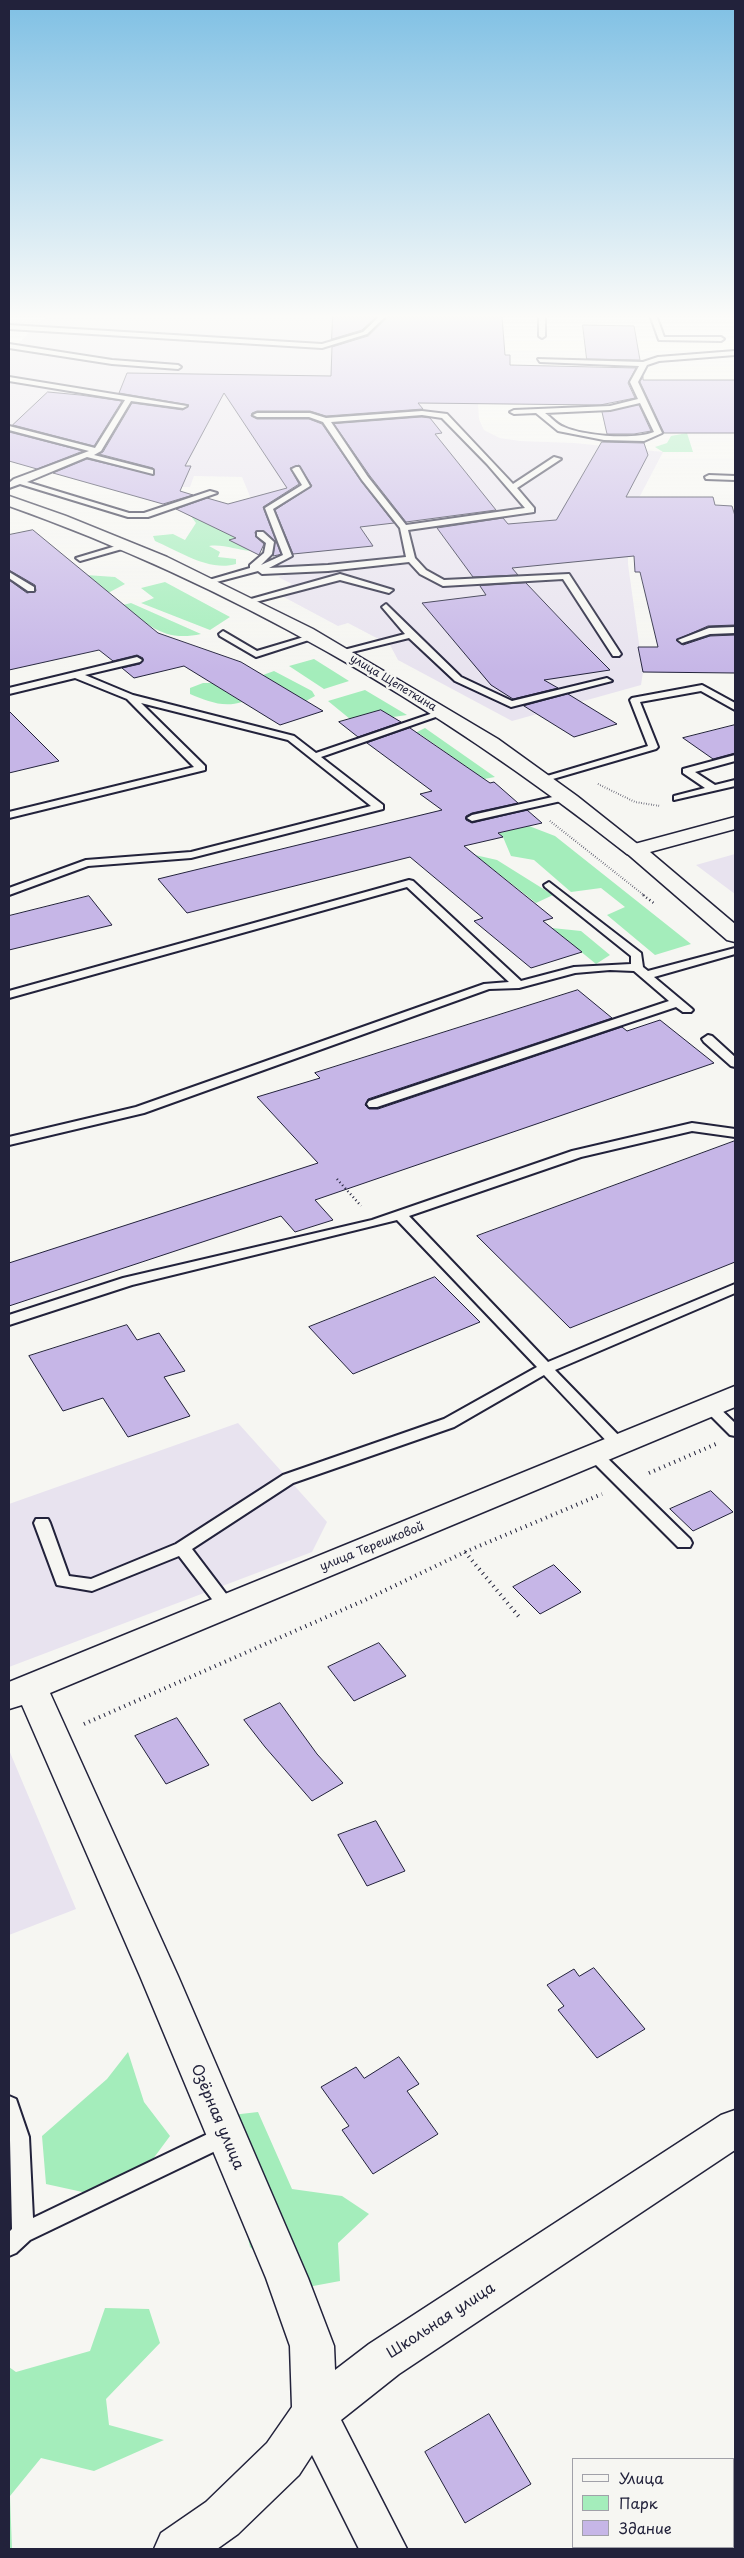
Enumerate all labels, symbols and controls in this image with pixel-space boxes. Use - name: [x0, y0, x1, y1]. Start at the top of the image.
- street label: улица Щепеткина: [347, 652, 439, 714]
- street label: улица Терешковой: [318, 1520, 426, 1574]
- street label: Озёрная улица: [187, 2062, 247, 2172]
- street label: Школьная улица: [383, 2279, 499, 2363]
- legend: [572, 2458, 734, 2548]
- text: Улица: [619, 2466, 664, 2489]
- text: Парк: [619, 2491, 658, 2514]
- text: Здание: [619, 2516, 672, 2539]

